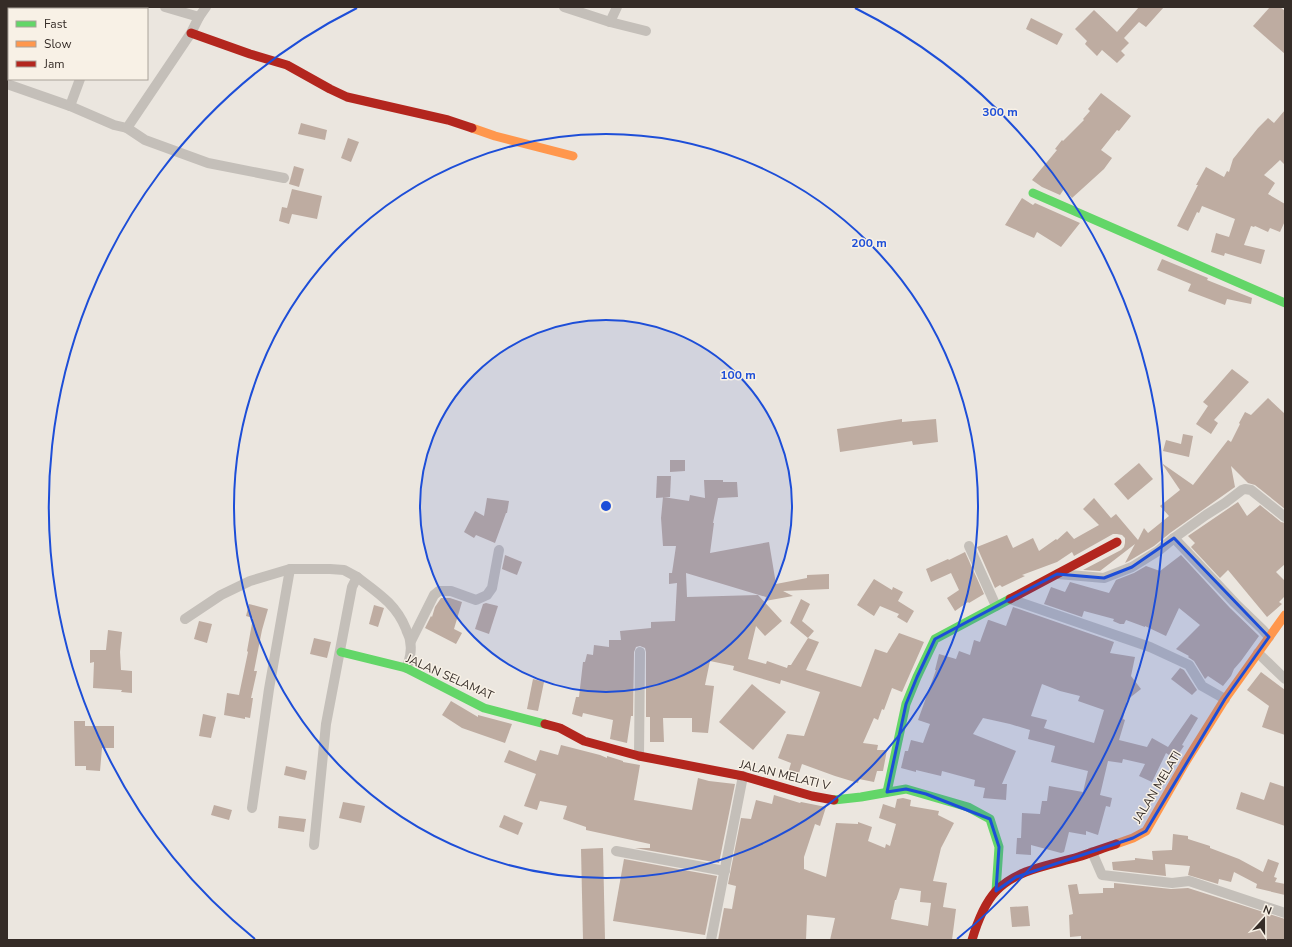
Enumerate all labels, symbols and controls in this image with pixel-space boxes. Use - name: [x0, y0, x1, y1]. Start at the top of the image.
- legend: [8, 8, 148, 80]
- text: Fast: [44, 16, 67, 32]
- text: Slow: [44, 36, 72, 52]
- text: Jam: [43, 56, 65, 72]
- text: 300 m: [982, 104, 1018, 120]
- text: 200 m: [851, 235, 887, 251]
- text: 100 m: [720, 367, 756, 383]
- centre of rings: [599, 499, 613, 513]
- street label: JALAN SELAMAT: [403, 650, 497, 704]
- street label: JALAN MELATI: [1129, 748, 1185, 827]
- street label: JALAN MELATI V: [737, 756, 833, 794]
- north arrow: [1244, 899, 1284, 939]
- text: N: [1261, 902, 1274, 919]

